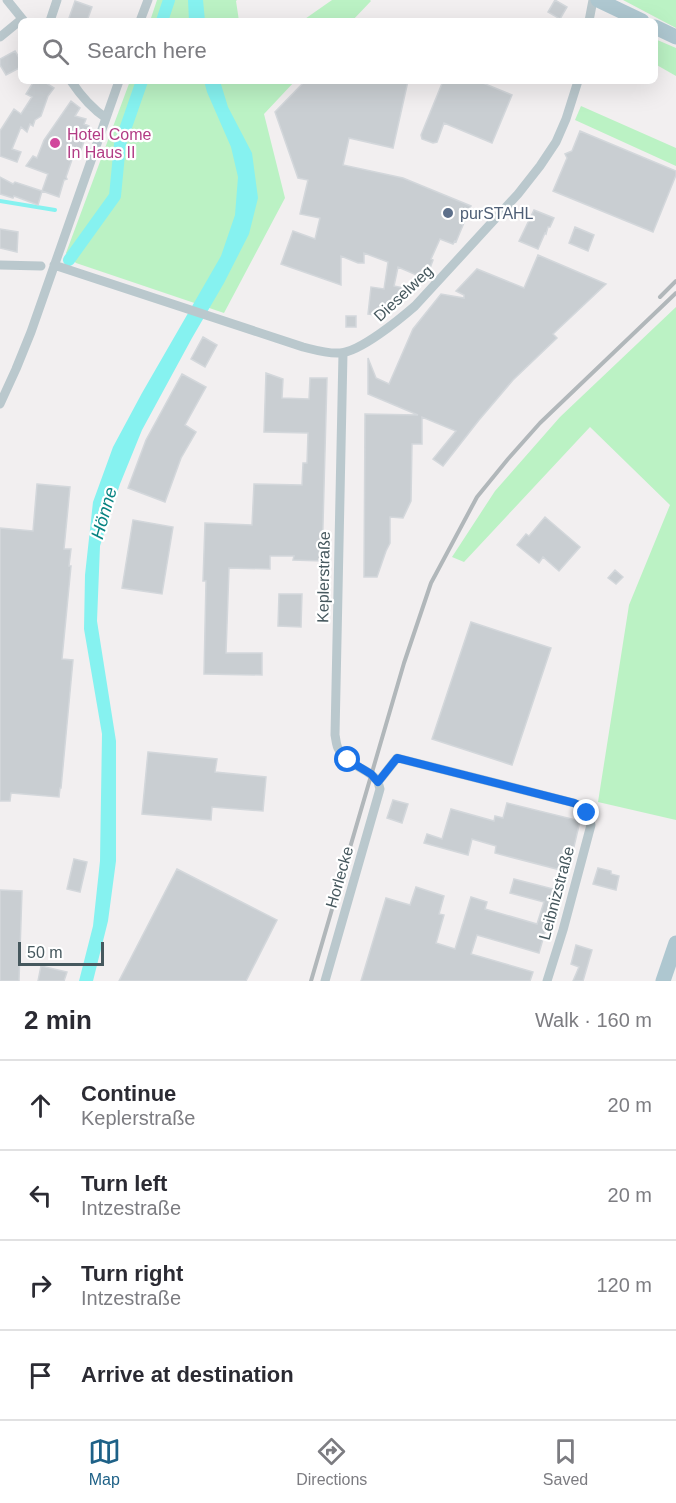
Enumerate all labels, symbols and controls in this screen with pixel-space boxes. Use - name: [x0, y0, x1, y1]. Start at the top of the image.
- search box: [18, 18, 658, 84]
- icon: search: [39, 35, 72, 68]
- text: Search here: [87, 38, 207, 63]
- place label: Hotel Come In Haus II: [67, 126, 152, 161]
- marker: Hotel Come In Haus II: [48, 136, 62, 150]
- place label: purSTAHL: [460, 205, 534, 222]
- marker: purSTAHL: [441, 206, 455, 220]
- street label: Dieselweg: [371, 262, 436, 325]
- water label: Hönne: [87, 485, 121, 541]
- street label: Keplerstraße: [314, 531, 333, 623]
- route start: [334, 746, 360, 772]
- route end: [573, 799, 599, 825]
- street label: Horlecke: [323, 844, 356, 910]
- street label: Leibnizstraße: [536, 844, 577, 942]
- scale bar: [18, 939, 104, 966]
- text: 50 m: [27, 944, 63, 961]
- text: 2 min: [24, 1005, 92, 1035]
- text: Walk · 160 m: [535, 1009, 652, 1031]
- text: Continue: [81, 1081, 176, 1106]
- icon: ahead: [24, 1089, 57, 1122]
- text: 20 m: [608, 1094, 652, 1116]
- text: Keplerstraße: [81, 1107, 196, 1129]
- text: Turn left: [81, 1171, 167, 1196]
- icon: left: [24, 1179, 57, 1212]
- text: 20 m: [608, 1184, 652, 1206]
- text: Intzestraße: [81, 1197, 181, 1219]
- text: Turn right: [81, 1261, 183, 1286]
- icon: right: [24, 1269, 57, 1302]
- text: 120 m: [596, 1274, 652, 1296]
- text: Intzestraße: [81, 1287, 181, 1309]
- icon: arrive: [24, 1359, 57, 1392]
- text: Arrive at destination: [81, 1362, 294, 1387]
- tab: Map: [88, 1435, 121, 1489]
- tab: Directions: [296, 1435, 367, 1489]
- tab: Saved: [543, 1435, 588, 1489]

